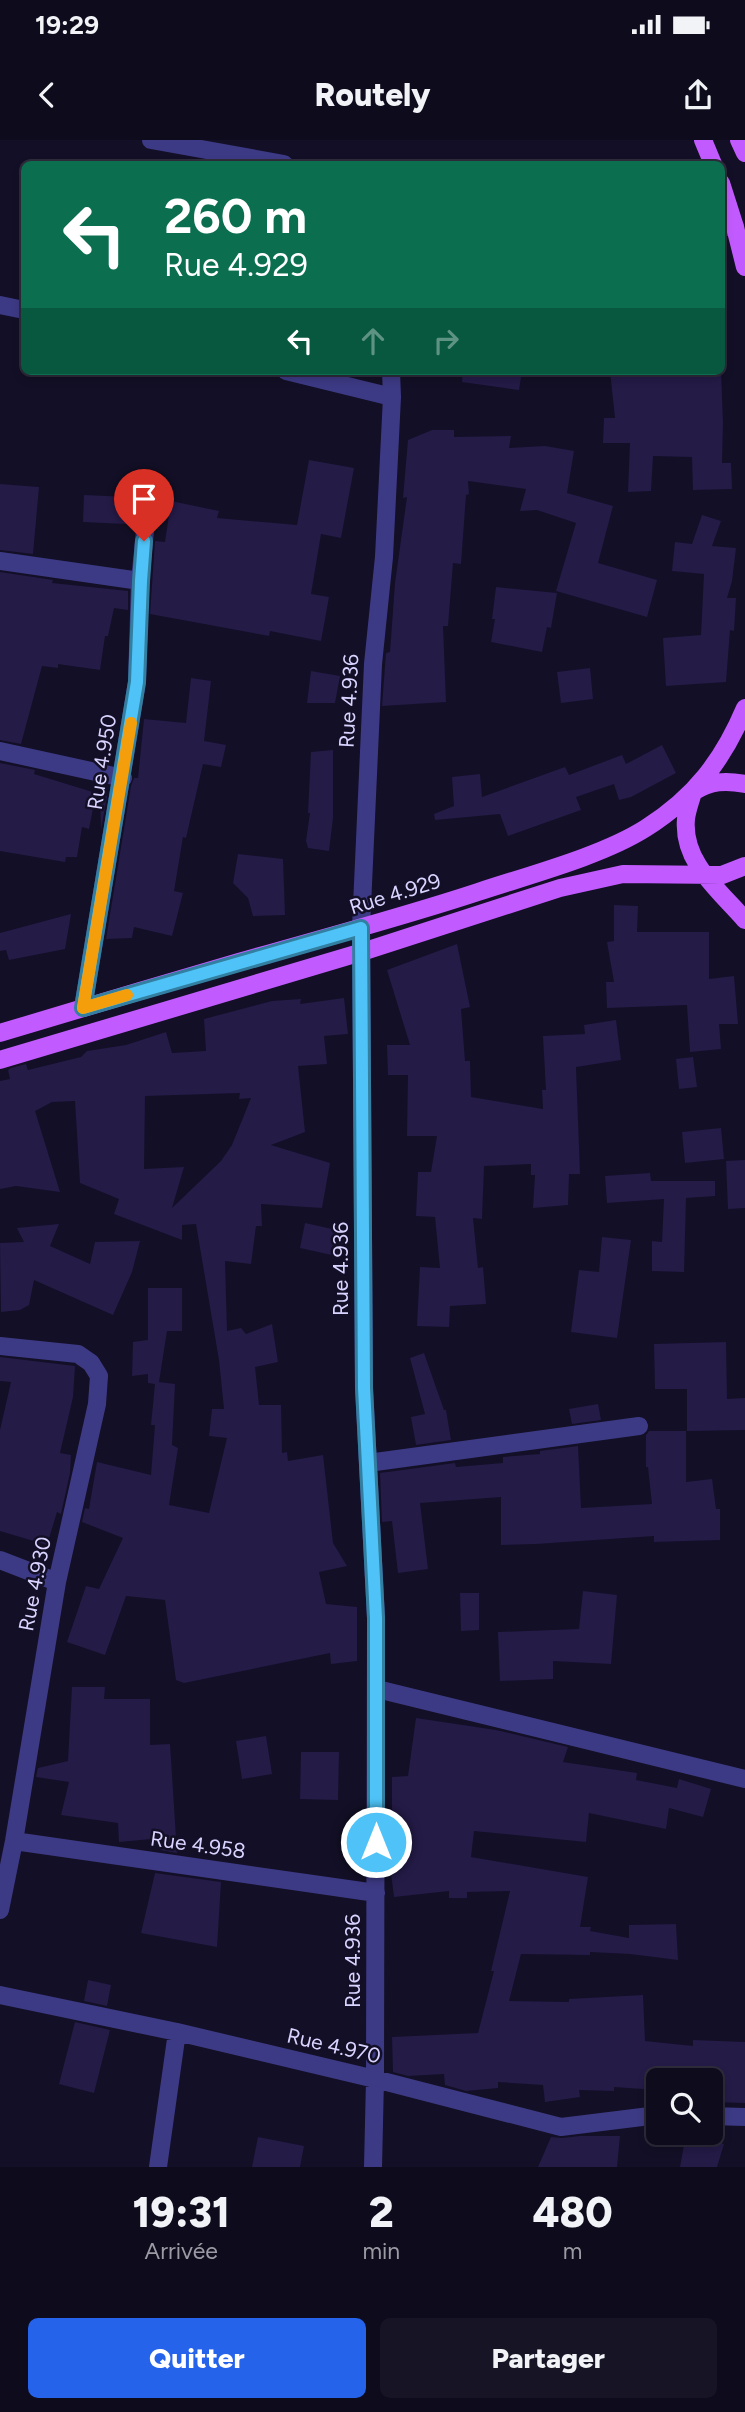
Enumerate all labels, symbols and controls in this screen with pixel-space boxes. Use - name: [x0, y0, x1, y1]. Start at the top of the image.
- text: 19:29: [35, 9, 99, 41]
- icon: back: [28, 76, 66, 114]
- text: Routely: [314, 76, 431, 114]
- icon: share: [679, 76, 717, 114]
- text: 260 m: [164, 186, 307, 245]
- icon: left: [49, 189, 140, 280]
- text: Rue 4.929: [164, 246, 308, 284]
- icon: left: [281, 322, 319, 360]
- icon: ahead: [354, 322, 392, 360]
- icon: right: [427, 322, 465, 360]
- pin: [114, 469, 174, 541]
- icon: arrive: [125, 480, 163, 518]
- street label: Rue 4.936: [334, 653, 363, 749]
- street label: Rue 4.950: [82, 712, 121, 811]
- street label: Rue 4.929: [346, 868, 444, 919]
- street label: Rue 4.936: [328, 1222, 353, 1316]
- street label: Rue 4.930: [13, 1535, 56, 1633]
- position arrow: [339, 1805, 413, 1879]
- street label: Rue 4.958: [149, 1825, 247, 1864]
- street label: Rue 4.936: [340, 1914, 365, 2008]
- street label: Rue 4.970: [285, 2023, 383, 2068]
- map controls: [646, 2068, 723, 2145]
- button: search: [646, 2068, 723, 2145]
- text: 19:31: [132, 2187, 230, 2238]
- text: 2: [369, 2187, 394, 2238]
- text: 480: [533, 2187, 613, 2238]
- text: Arrivée: [145, 2237, 218, 2265]
- text: min: [362, 2237, 400, 2265]
- text: m: [563, 2237, 582, 2265]
- button: Quitter: [28, 2318, 366, 2398]
- button: Partager: [380, 2318, 717, 2398]

